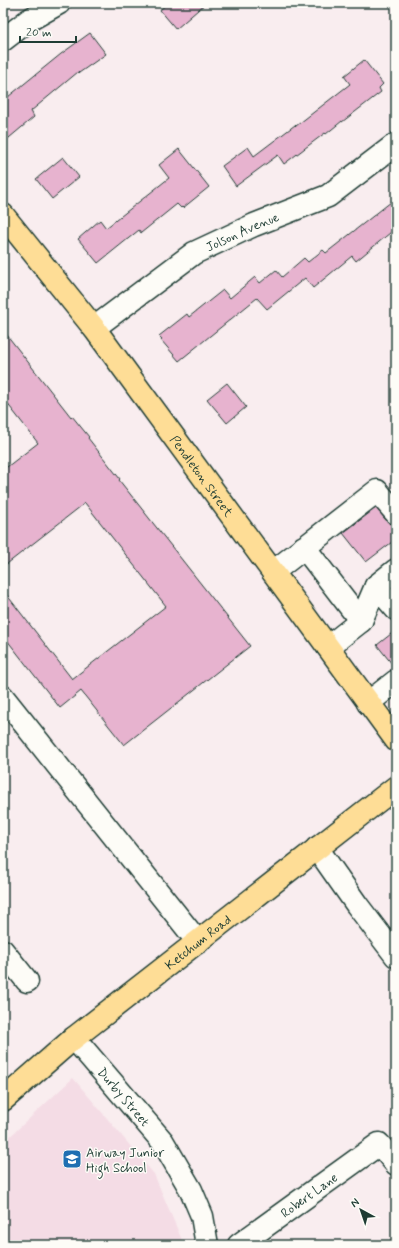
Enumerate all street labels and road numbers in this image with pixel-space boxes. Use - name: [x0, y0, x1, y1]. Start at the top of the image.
- street label: Jolson Avenue: [204, 209, 282, 256]
- street label: Pendleton Street: [165, 432, 237, 521]
- street label: Ketchum Road: [162, 912, 235, 974]
- street label: Durby Street: [93, 1064, 153, 1131]
- street label: Robert Lane: [278, 1169, 342, 1222]

